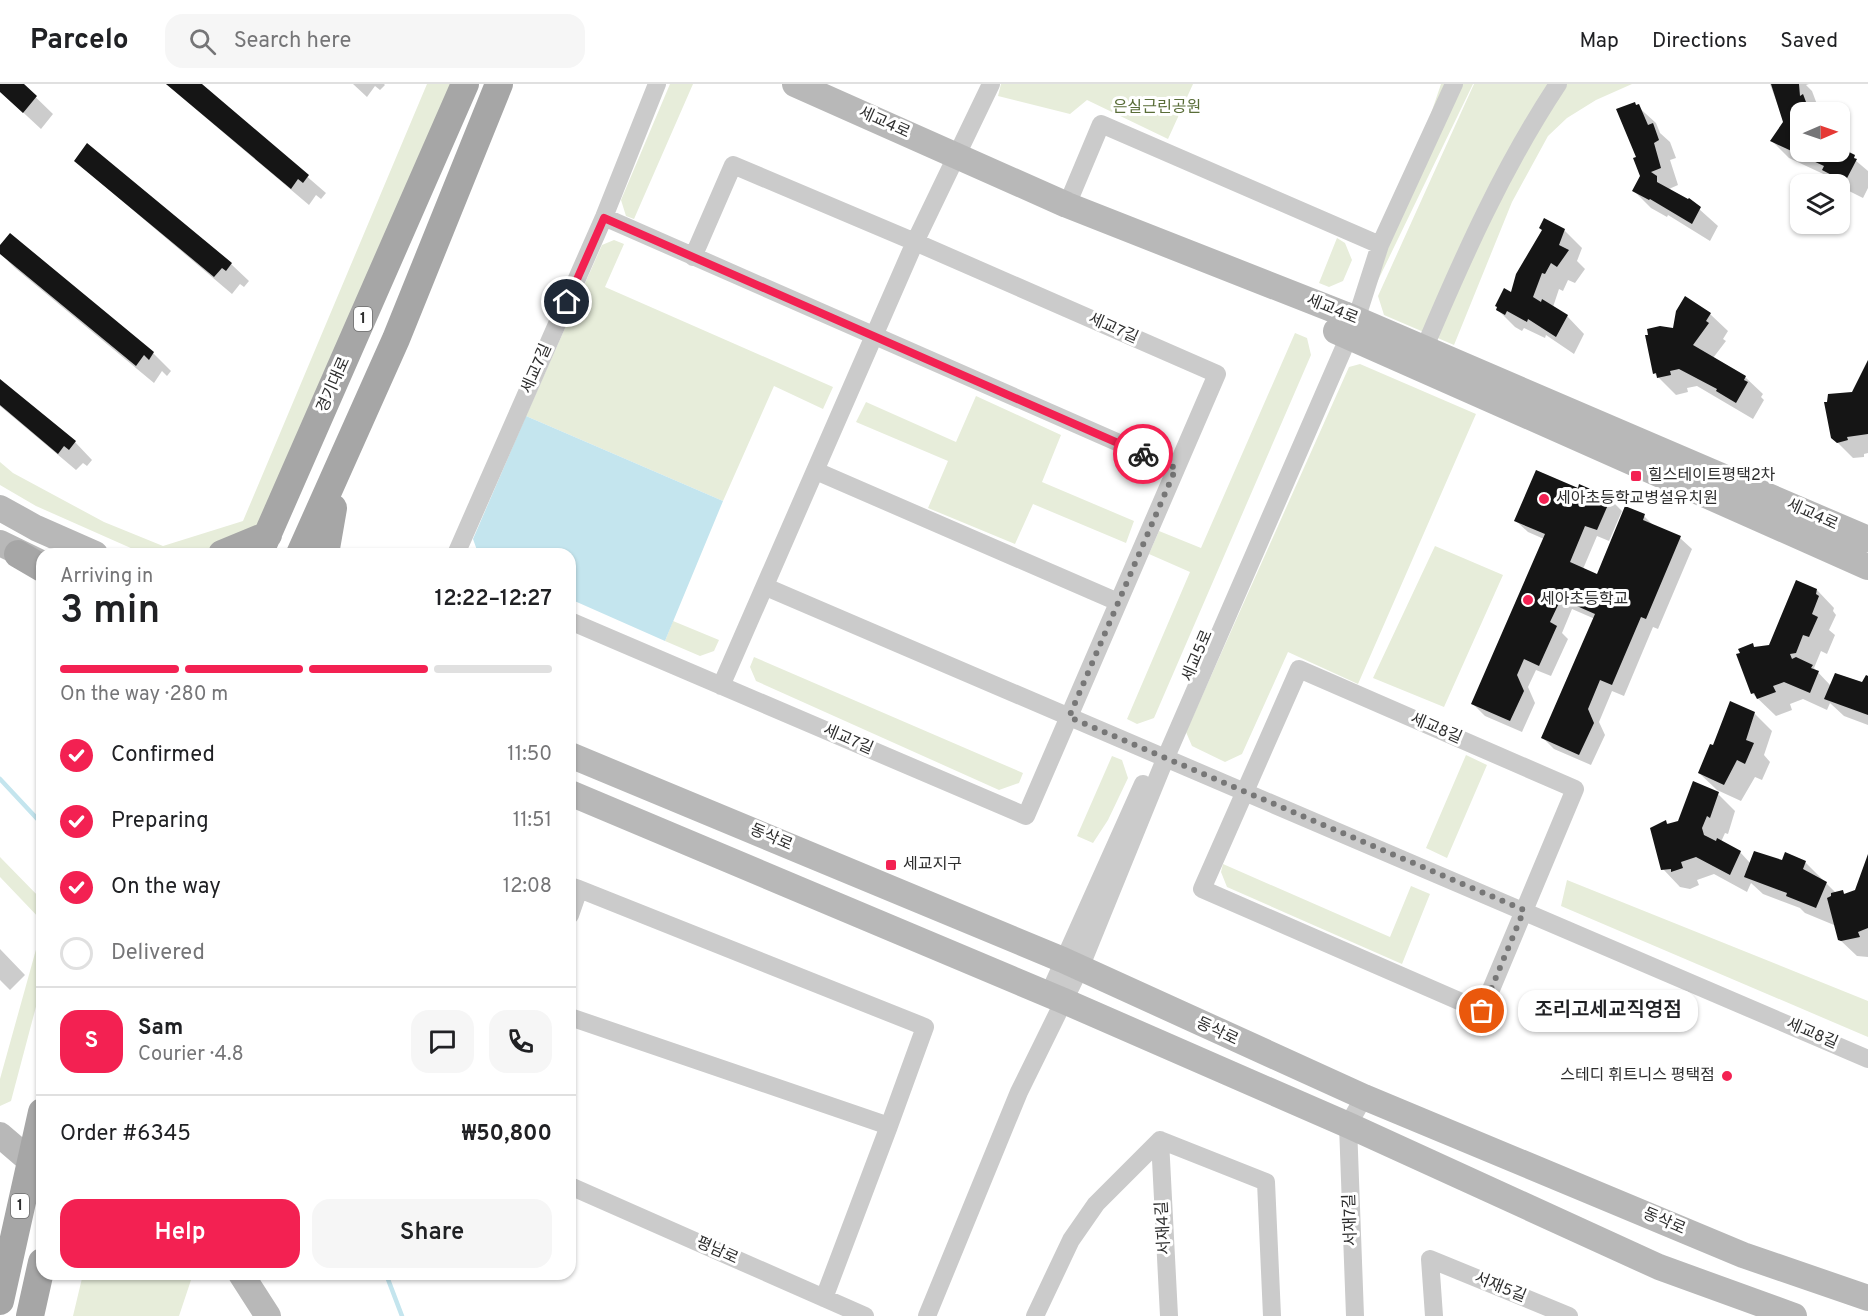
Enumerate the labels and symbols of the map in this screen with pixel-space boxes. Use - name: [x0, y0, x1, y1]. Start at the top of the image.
- park label: 은실근린공원: [1113, 98, 1201, 118]
- north arrow: [1790, 102, 1850, 162]
- street label: 세교4로: [855, 103, 913, 143]
- pin: [541, 276, 592, 327]
- street label: 세교4로: [1303, 291, 1361, 330]
- road number: 1: [354, 307, 372, 331]
- street label: 세교7길: [1085, 309, 1141, 349]
- street label: 세교7길: [517, 341, 557, 397]
- street label: 경기대로: [313, 354, 355, 416]
- courier: [1113, 424, 1173, 484]
- place label: 힐스테이트평택2차: [1648, 466, 1776, 486]
- marker: 힐스테이트평택2차: [1629, 469, 1643, 483]
- place label: 세아초등학교병설유치원: [1556, 489, 1718, 509]
- marker: 세아초등학교병설유치원: [1537, 492, 1551, 506]
- street label: 세교4로: [1783, 495, 1841, 535]
- place label: 세아초등학교: [1540, 590, 1628, 610]
- marker: 세아초등학교: [1521, 593, 1535, 607]
- street label: 세교5로: [1178, 627, 1218, 685]
- street label: 세교8길: [1407, 709, 1465, 749]
- street label: 세교7길: [820, 721, 876, 759]
- street label: 동삭로: [747, 820, 795, 856]
- place label: 세교지구: [903, 855, 962, 875]
- marker: 세교지구: [884, 858, 898, 872]
- pin: [1456, 985, 1507, 1036]
- callout: 조리고세교직영점: [1518, 990, 1698, 1032]
- street label: 동삭로: [1193, 1014, 1241, 1051]
- street label: 세교8길: [1783, 1014, 1841, 1054]
- place label: 스테디 휘트니스 평택점: [1560, 1066, 1715, 1086]
- marker: 스테디 휘트니스 평택점: [1720, 1069, 1734, 1083]
- street label: 서재7길: [1340, 1193, 1362, 1247]
- road number: 1: [11, 1194, 29, 1218]
- street label: 서재4길: [1153, 1200, 1175, 1256]
- street label: 동삭로: [1640, 1204, 1688, 1240]
- street label: 평남로: [693, 1233, 741, 1269]
- street label: 서재5길: [1471, 1269, 1529, 1307]

